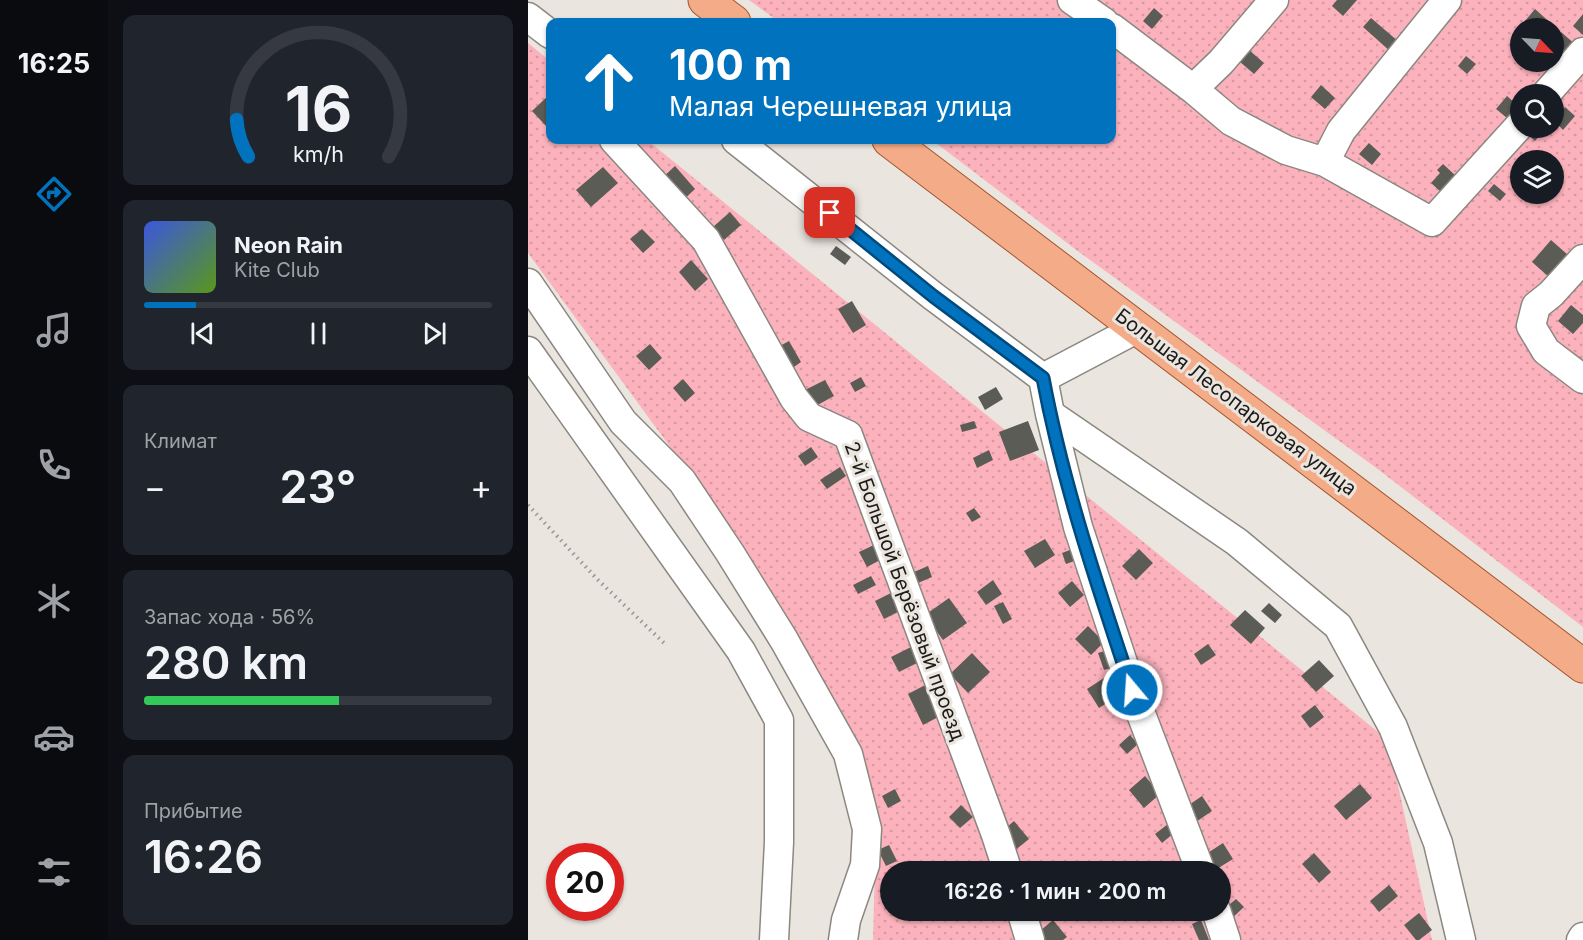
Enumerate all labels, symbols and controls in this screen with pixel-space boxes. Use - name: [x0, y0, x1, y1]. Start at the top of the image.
- north arrow: [1510, 18, 1564, 72]
- map controls: [1510, 18, 1564, 204]
- text: 100 m: [669, 39, 792, 90]
- icon: ahead: [570, 42, 648, 120]
- text: 16:25: [18, 47, 90, 80]
- text: 16: [284, 71, 352, 146]
- button: search: [1510, 84, 1564, 138]
- text: Малая Черешневая улица: [669, 90, 1012, 123]
- text: km/h: [293, 141, 343, 167]
- button: layers: [1510, 150, 1564, 204]
- icon: directions: [33, 173, 75, 215]
- pin: [804, 187, 855, 238]
- icon: arrive: [813, 196, 846, 229]
- text: Neon Rain: [234, 232, 343, 258]
- text: Kite Club: [234, 258, 320, 282]
- street label: Большая Лесопарковая улица: [1111, 303, 1361, 501]
- icon: music: [33, 309, 75, 351]
- icon: previous: [186, 317, 219, 350]
- icon: pause: [302, 317, 335, 350]
- icon: next: [418, 317, 451, 350]
- text: Климат: [144, 429, 217, 453]
- street label: 2-й Большой Берёзовый проезд: [840, 438, 970, 744]
- icon: phone: [33, 444, 75, 486]
- text: 23°: [280, 459, 356, 514]
- text: −: [144, 467, 166, 507]
- text: +: [470, 467, 492, 507]
- icon: climate: [33, 580, 75, 622]
- text: Запас хода · 56%: [144, 605, 315, 629]
- text: 280 km: [144, 635, 308, 690]
- position arrow: [1100, 658, 1164, 722]
- icon: car: [33, 716, 75, 758]
- text: Прибытие: [144, 799, 243, 823]
- text: 16:26: [144, 829, 263, 884]
- speed limit sign: 20: [546, 843, 624, 921]
- icon: filters: [33, 851, 75, 893]
- text: 16:26 · 1 мин · 200 m: [945, 878, 1166, 904]

